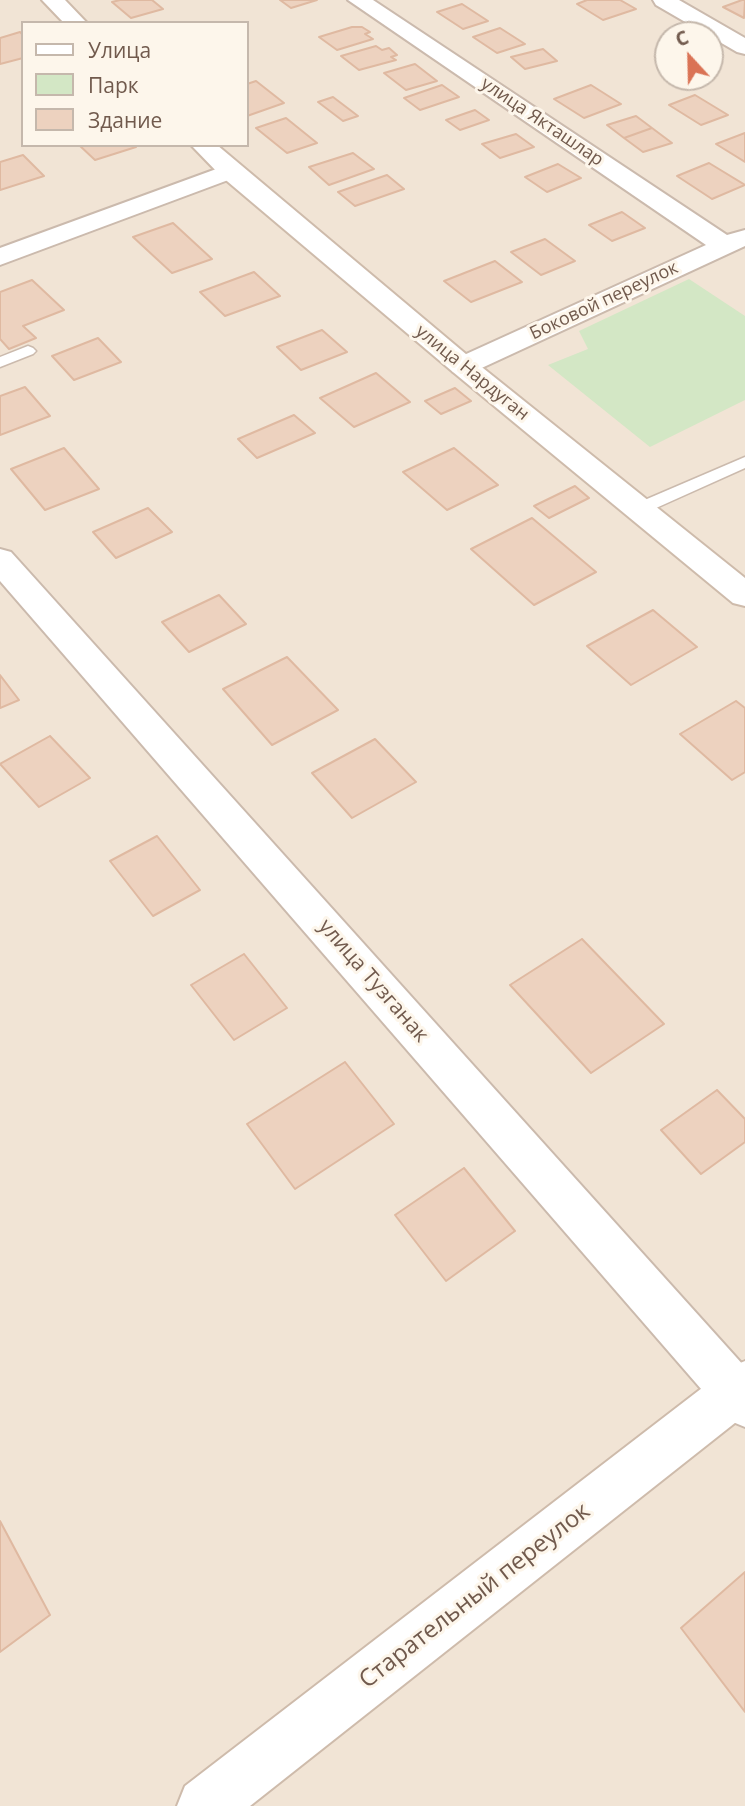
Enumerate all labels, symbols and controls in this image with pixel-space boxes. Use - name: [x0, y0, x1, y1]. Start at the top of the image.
- legend: [21, 21, 248, 147]
- north arrow: [654, 21, 724, 91]
- text: С: [671, 24, 692, 53]
- text: Улица: [88, 36, 151, 64]
- text: Парк: [88, 71, 139, 99]
- street label: улица Якташлар: [477, 73, 607, 171]
- text: Здание: [88, 106, 162, 134]
- street label: Боковой переулок: [526, 257, 682, 345]
- street label: улица Нардуган: [411, 321, 533, 425]
- street label: улица Тузганак: [313, 914, 433, 1048]
- street label: Старательный переулок: [354, 1497, 596, 1695]

